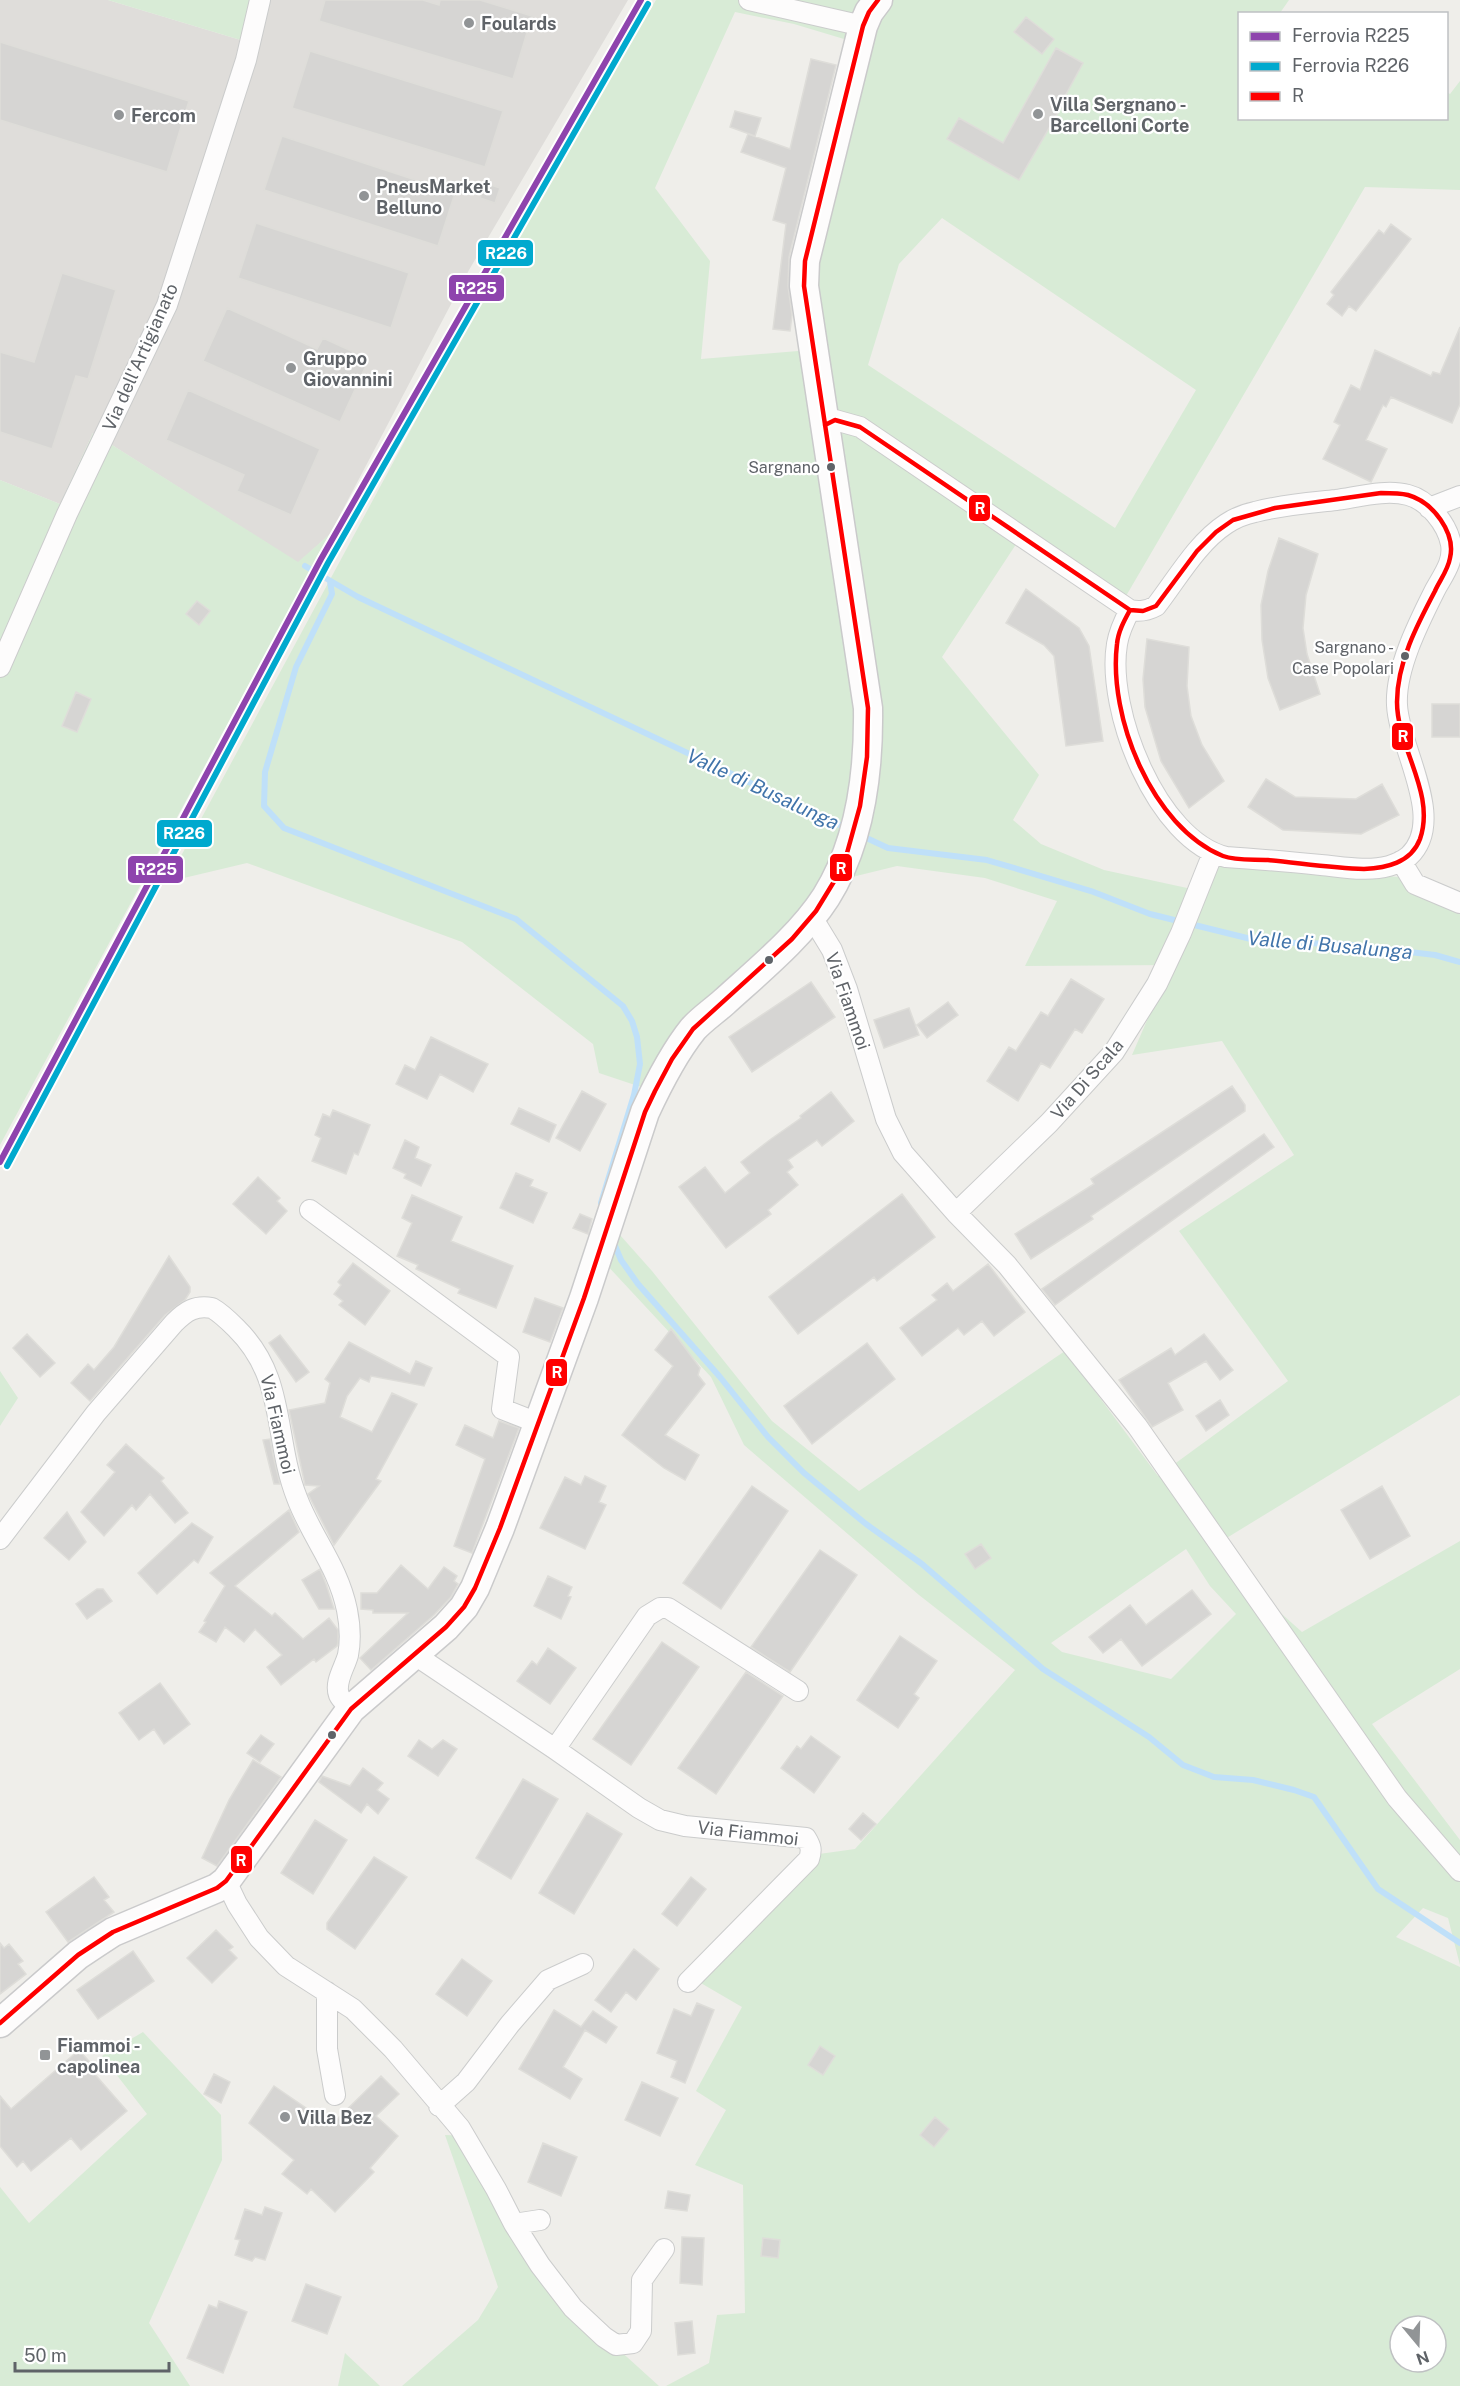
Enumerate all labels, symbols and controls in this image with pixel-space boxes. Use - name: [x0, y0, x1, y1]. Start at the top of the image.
- legend: [1238, 12, 1448, 120]
- place label: Foulards: [481, 13, 557, 34]
- marker: Foulards: [462, 16, 476, 30]
- text: Ferrovia R225: [1292, 25, 1410, 46]
- text: Ferrovia R226: [1292, 55, 1409, 76]
- text: R: [1292, 85, 1304, 106]
- place label: Villa Sergnano - Barcelloni Corte: [1050, 94, 1189, 136]
- place label: Fercom: [131, 105, 196, 126]
- marker: Villa Sergnano - Barcelloni Corte: [1031, 107, 1045, 121]
- marker: Fercom: [112, 108, 126, 122]
- place label: PneusMarket Belluno: [376, 176, 491, 218]
- marker: PneusMarket Belluno: [357, 189, 371, 203]
- line badge: R226: [477, 239, 534, 267]
- text: R226: [485, 244, 527, 263]
- line badge: R225: [448, 274, 505, 302]
- text: R225: [455, 279, 497, 298]
- street label: Via dell'Artigianato: [98, 280, 182, 434]
- place label: Gruppo Giovannini: [303, 348, 392, 390]
- marker: Gruppo Giovannini: [284, 361, 298, 375]
- place label: Sargnano: [748, 458, 820, 477]
- marker: Sargnano: [825, 461, 837, 473]
- line badge: R: [968, 494, 991, 522]
- text: R: [974, 499, 986, 518]
- place label: Sargnano - Case Popolari: [1292, 638, 1394, 678]
- marker: Sargnano - Case Popolari: [1399, 650, 1411, 662]
- line badge: R: [1391, 722, 1414, 751]
- text: R: [1397, 727, 1409, 746]
- water label: Valle di Busalunga: [683, 743, 843, 835]
- line badge: R226: [156, 819, 213, 848]
- text: R226: [163, 824, 205, 843]
- line badge: R: [829, 853, 853, 882]
- line badge: R225: [127, 855, 184, 884]
- text: R: [835, 859, 847, 878]
- text: R225: [135, 860, 177, 879]
- water label: Valle di Busalunga: [1247, 926, 1413, 964]
- street label: Via Fiammoi: [822, 949, 874, 1053]
- unlabelled marker: [763, 954, 775, 966]
- street label: Via Di Scala: [1047, 1035, 1127, 1123]
- line badge: R: [545, 1358, 568, 1387]
- text: R: [551, 1363, 563, 1382]
- street label: Via Fiammoi: [256, 1372, 300, 1476]
- unlabelled marker: [326, 1729, 338, 1741]
- street label: Via Fiammoi: [696, 1816, 800, 1850]
- line badge: R: [230, 1845, 253, 1874]
- text: R: [235, 1851, 247, 1870]
- place label: Fiammoi - capolinea: [57, 2035, 141, 2077]
- marker: Fiammoi - capolinea: [38, 2048, 52, 2062]
- place label: Villa Bez: [297, 2107, 372, 2128]
- marker: Villa Bez: [278, 2110, 292, 2124]
- north arrow: [1388, 2314, 1448, 2374]
- scale bar: [15, 2335, 170, 2373]
- text: 50 m: [24, 2345, 67, 2366]
- text: N: [1414, 2347, 1432, 2369]

